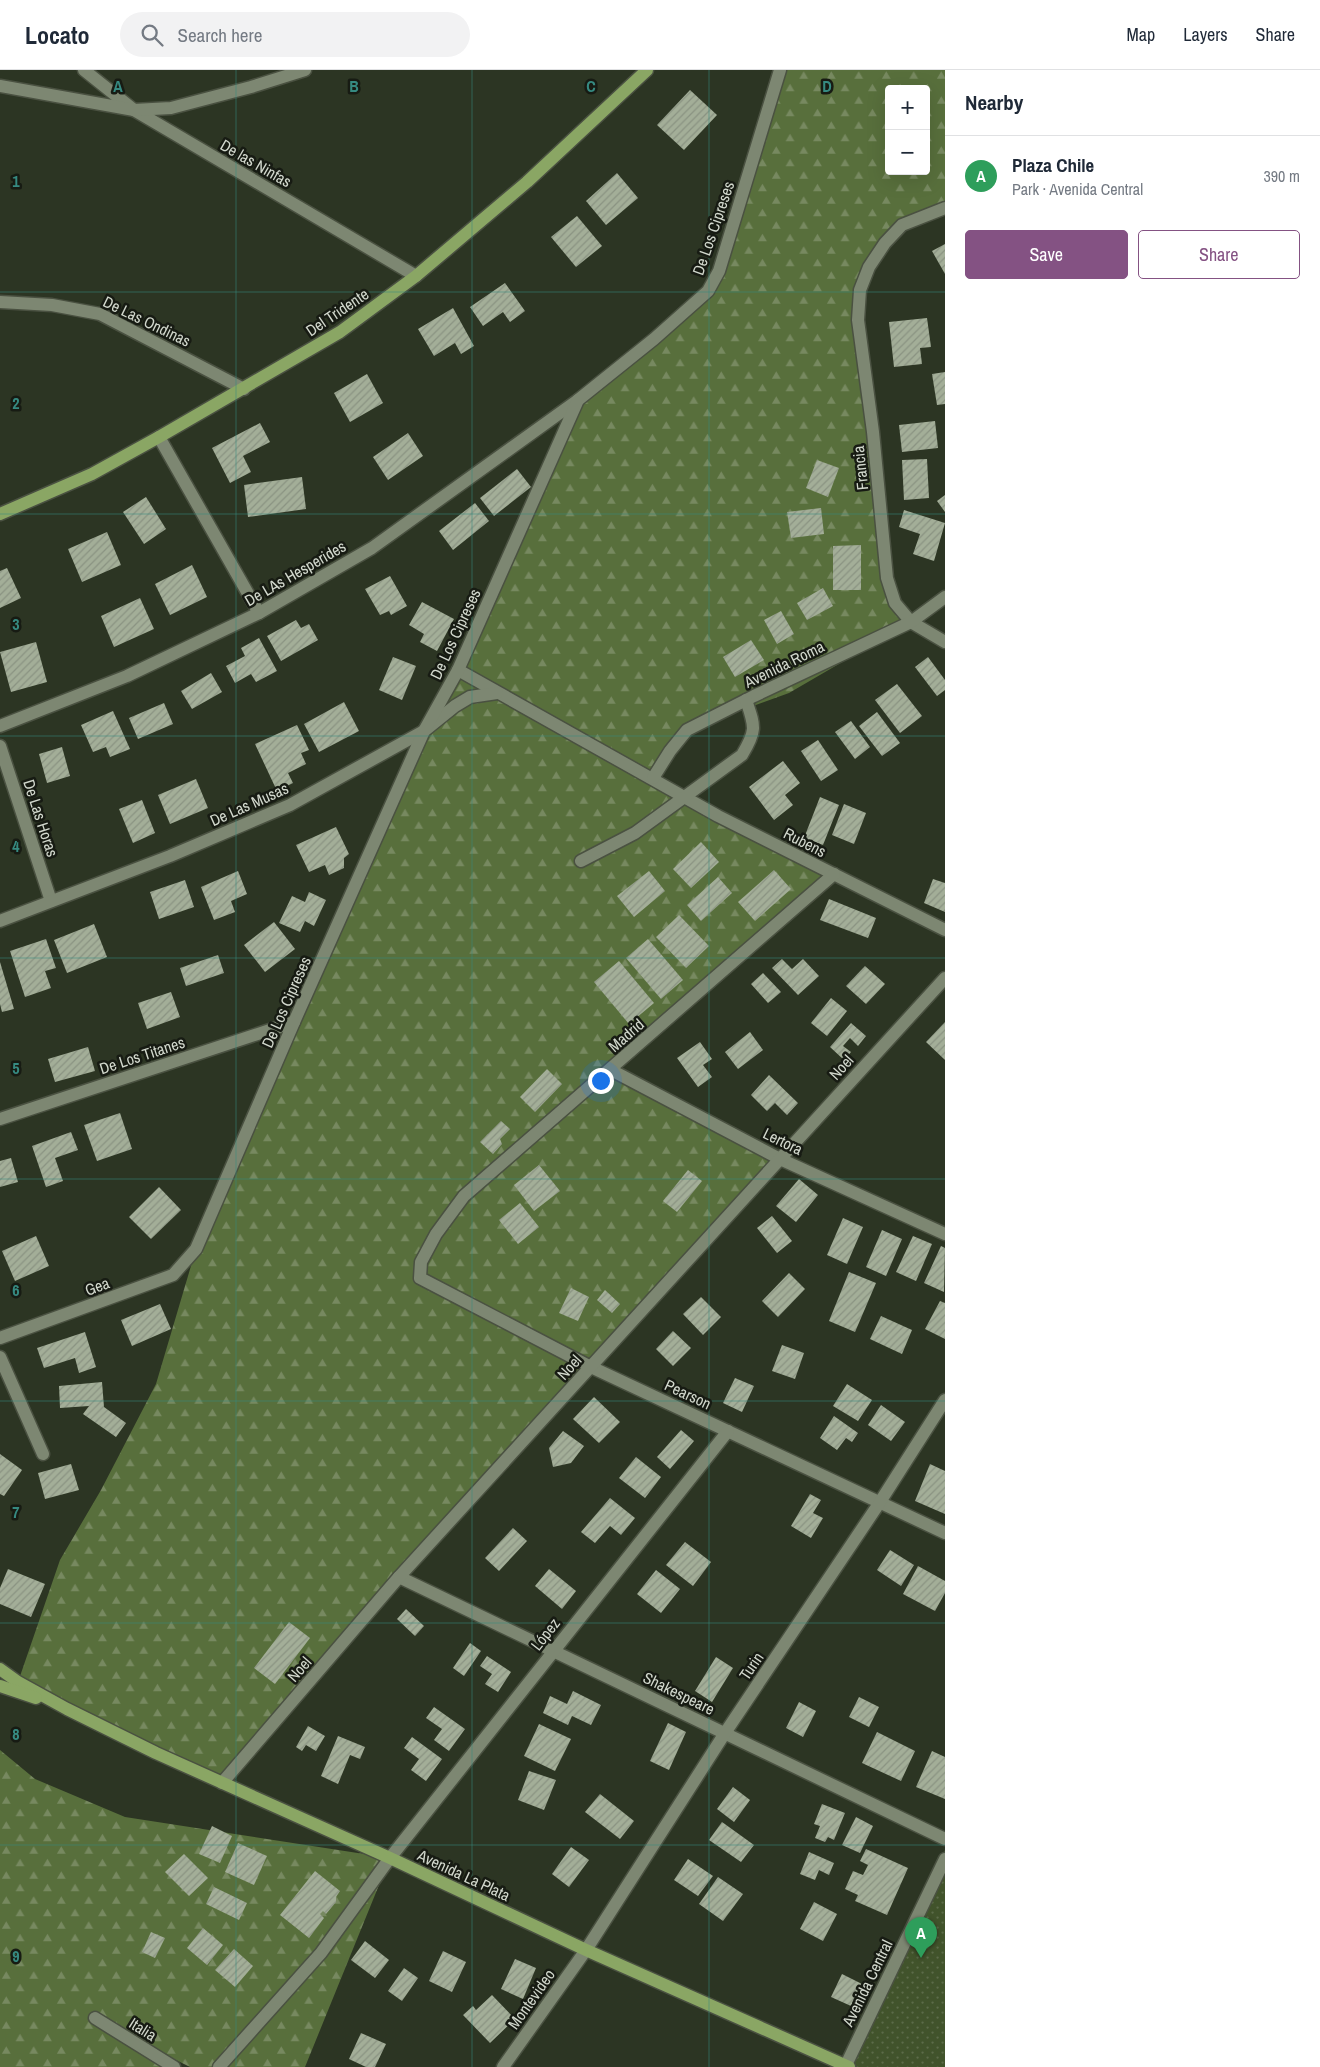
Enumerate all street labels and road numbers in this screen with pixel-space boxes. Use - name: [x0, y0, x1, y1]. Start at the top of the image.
- street label: De las Ninfas: [216, 134, 296, 192]
- street label: De Los Cipreses: [687, 178, 739, 278]
- street label: Del Tridente: [301, 283, 373, 341]
- street label: De Las Ondinas: [100, 290, 194, 352]
- street label: Francia: [847, 444, 873, 491]
- street label: De LAs Hesperides: [240, 535, 350, 611]
- street label: De Los Cipreses: [424, 585, 486, 683]
- street label: Avenida Roma: [739, 635, 828, 693]
- street label: De Las Horas: [18, 776, 64, 860]
- street label: De Las Musas: [206, 777, 292, 831]
- street label: Rubens: [780, 822, 830, 862]
- street label: De Los Cipreses: [256, 953, 316, 1051]
- street label: Madrid: [603, 1013, 649, 1057]
- street label: De Los Titanes: [97, 1031, 187, 1079]
- street label: Noel: [824, 1050, 858, 1084]
- street label: Lertora: [759, 1122, 807, 1160]
- street label: Gea: [82, 1271, 113, 1301]
- street label: Noel: [552, 1350, 586, 1384]
- street label: Pearson: [661, 1374, 715, 1414]
- street label: López: [525, 1613, 565, 1655]
- street label: Turin: [734, 1648, 768, 1684]
- street label: Noel: [282, 1652, 316, 1686]
- street label: Shakespeare: [639, 1666, 719, 1720]
- street label: Avenida La Plata: [413, 1844, 514, 1906]
- street label: Avenida Central: [836, 1936, 897, 2031]
- street label: Montevideo: [502, 1965, 560, 2033]
- street label: Italia: [125, 2012, 161, 2046]

